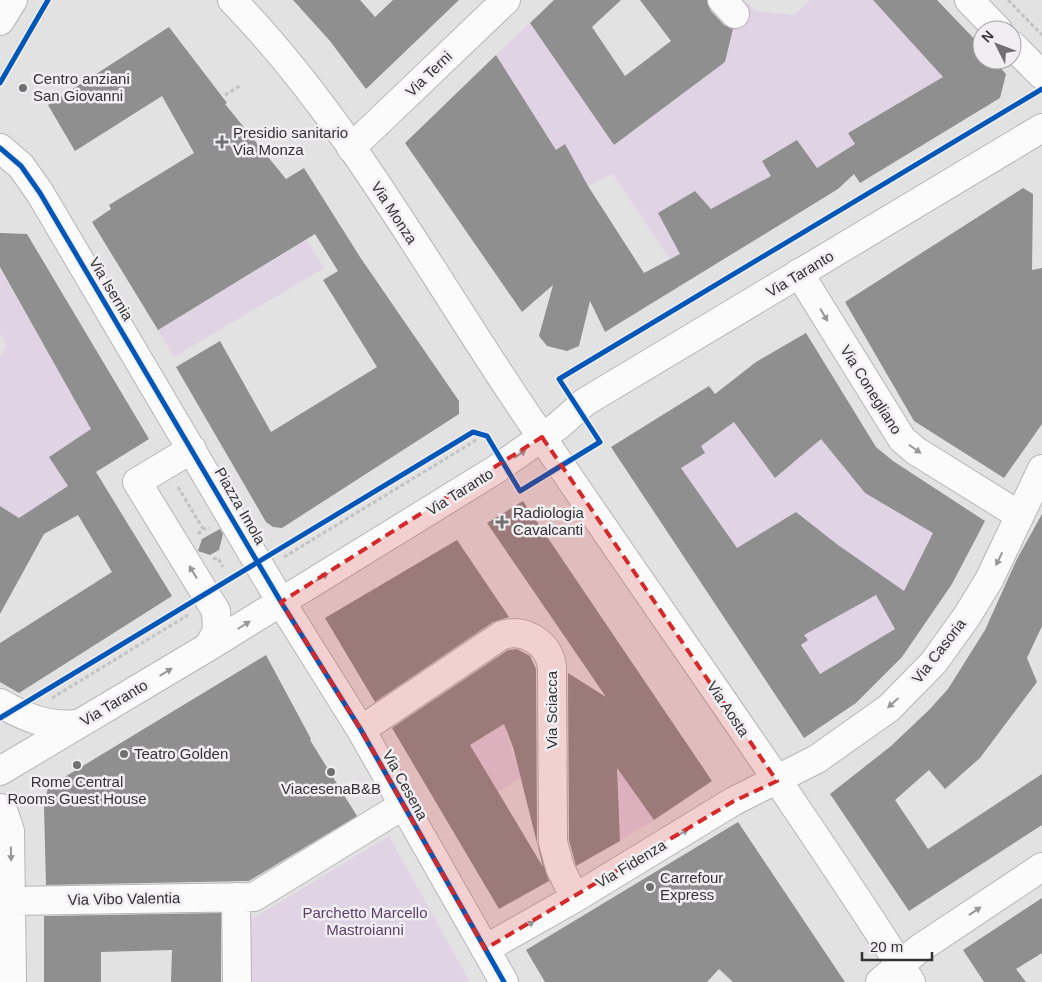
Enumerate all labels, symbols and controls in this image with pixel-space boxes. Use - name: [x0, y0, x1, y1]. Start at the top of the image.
- north arrow: [972, 20, 1022, 70]
- text: N: [978, 27, 997, 45]
- street label: Via Terni: [402, 47, 455, 100]
- place label: Centro anziani San Giovanni: [33, 70, 130, 104]
- marker: Centro anziani San Giovanni: [17, 82, 29, 94]
- place label: Presidio sanitario Via Monza: [233, 124, 348, 158]
- marker: Presidio sanitario Via Monza: [215, 135, 229, 149]
- street label: Via Monza: [368, 178, 421, 248]
- street label: Via Taranto: [763, 247, 836, 300]
- street label: Via Isernia: [86, 254, 137, 324]
- one-way arrow: [820, 309, 829, 322]
- street label: Via Conegliano: [837, 342, 906, 437]
- one-way arrow: [908, 444, 922, 454]
- one-way arrow: [513, 449, 526, 459]
- street label: Piazza Imola: [212, 464, 270, 548]
- street label: Via Taranto: [423, 464, 496, 519]
- place label: Radiologia Cavalcanti: [513, 504, 585, 538]
- marker: Radiologia Cavalcanti: [495, 515, 509, 529]
- one-way arrow: [995, 552, 1003, 566]
- one-way arrow: [189, 565, 198, 578]
- one-way arrow: [316, 572, 329, 581]
- street label: Via Casoria: [908, 614, 969, 686]
- one-way arrow: [238, 620, 251, 629]
- one-way arrow: [159, 668, 172, 677]
- street label: Via Sciacca: [543, 670, 560, 749]
- street label: Via Taranto: [77, 676, 150, 729]
- street label: Via Aosta: [704, 678, 753, 740]
- one-way arrow: [887, 698, 900, 709]
- place label: Teatro Golden: [134, 745, 228, 762]
- street label: Via Cesena: [379, 747, 432, 823]
- marker: Teatro Golden: [118, 748, 130, 760]
- marker: Rome Central Rooms Guest House: [71, 759, 83, 771]
- marker: ViacesenaB&B: [325, 766, 337, 778]
- place label: Rome Central Rooms Guest House: [7, 773, 147, 807]
- place label: ViacesenaB&B: [281, 780, 381, 797]
- one-way arrow: [676, 828, 689, 837]
- street label: Via Fidenza: [593, 836, 670, 891]
- one-way arrow: [7, 846, 15, 862]
- place label: Carrefour Express: [660, 869, 723, 903]
- marker: Carrefour Express: [644, 881, 656, 893]
- street label: Via Vibo Valentia: [68, 889, 181, 908]
- park label: Parchetto Marcello Mastroianni: [302, 904, 428, 938]
- one-way arrow: [968, 907, 981, 916]
- one-way arrow: [521, 921, 535, 930]
- scale bar: [862, 930, 932, 962]
- text: 20 m: [870, 938, 903, 955]

